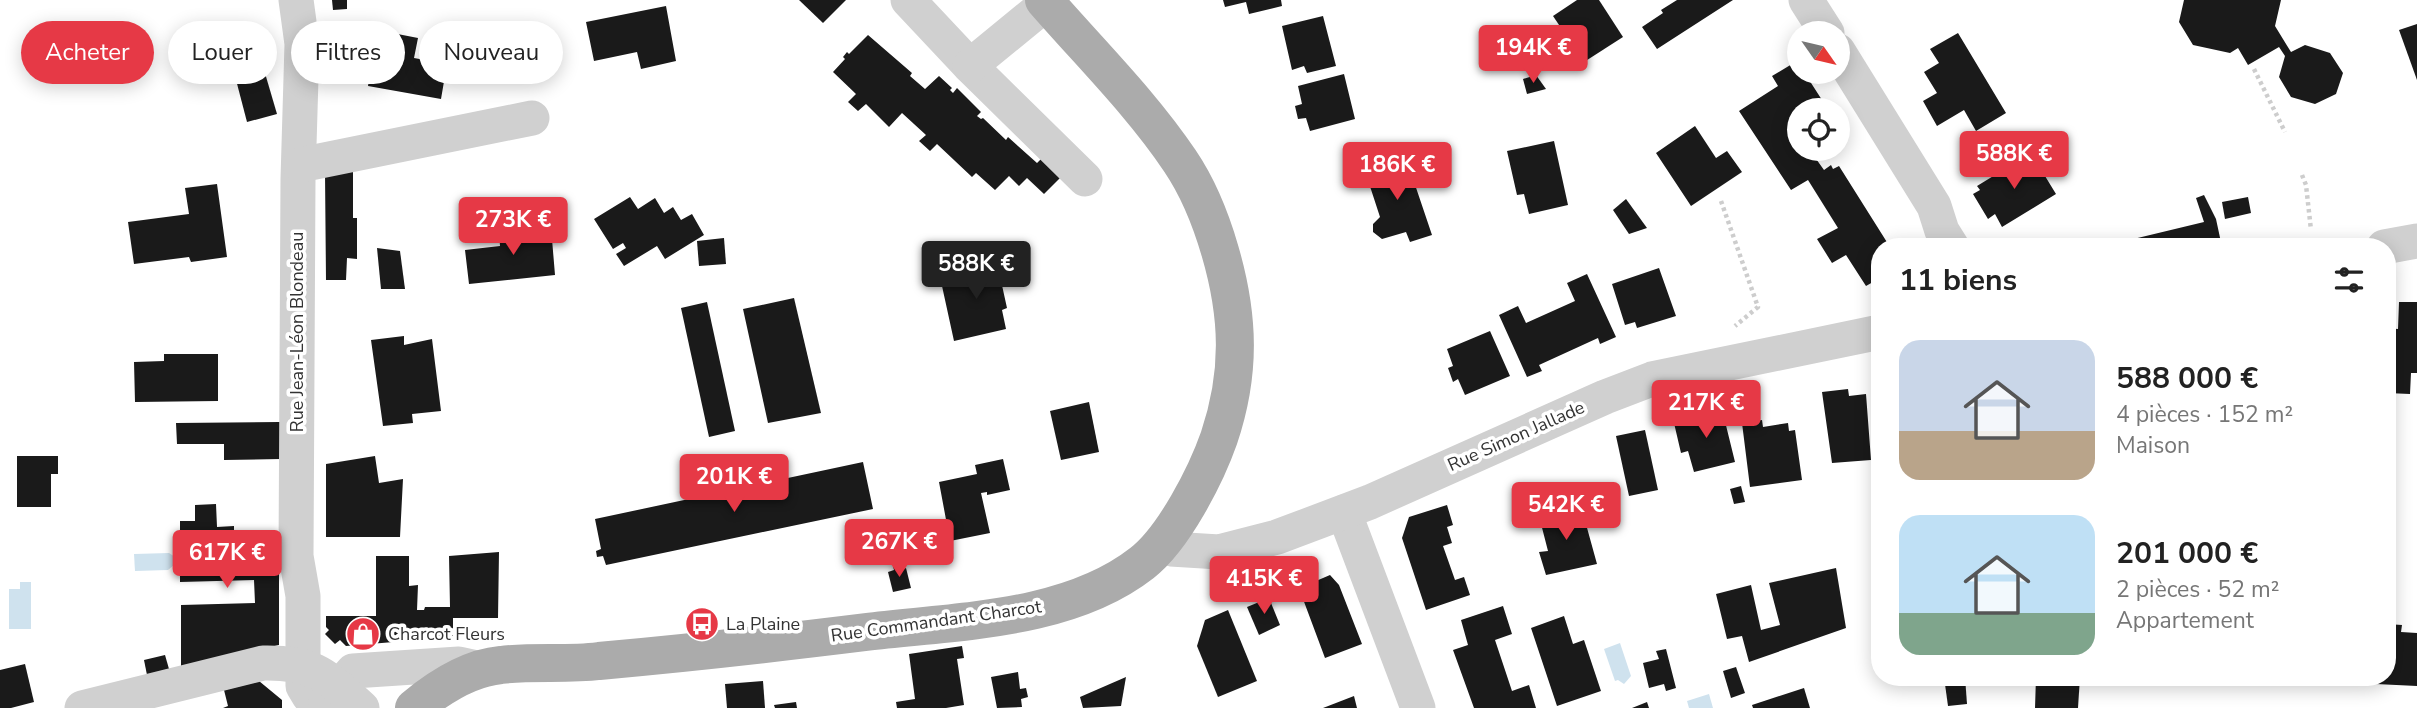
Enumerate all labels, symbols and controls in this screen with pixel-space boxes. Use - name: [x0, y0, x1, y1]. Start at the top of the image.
- chip: Acheter: [21, 21, 154, 84]
- chip: Louer: [168, 21, 277, 84]
- chip: Filtres: [291, 21, 405, 84]
- chip: Nouveau: [419, 21, 563, 84]
- north arrow: [1787, 21, 1850, 84]
- map controls: [1787, 21, 1850, 161]
- pin: 194K €: [1476, 25, 1590, 85]
- text: 194K €: [1495, 32, 1571, 63]
- button: locate: [1787, 98, 1850, 161]
- pin: 588K €: [1957, 132, 2071, 191]
- text: 588K €: [1976, 138, 2052, 169]
- pin: 186K €: [1340, 142, 1454, 202]
- text: 186K €: [1359, 149, 1435, 180]
- pin: 273K €: [456, 198, 570, 257]
- text: 273K €: [475, 204, 551, 235]
- street label: Rue Jean-Léon Blondeau: [285, 232, 309, 432]
- pin: 588K €: [919, 242, 1033, 301]
- text: 588K €: [938, 248, 1014, 279]
- text: 11 biens: [1899, 260, 2017, 301]
- icon: filters: [2330, 261, 2368, 299]
- text: 588 000 €: [2116, 358, 2258, 399]
- icon: home: [1955, 368, 2039, 452]
- pin: 217K €: [1649, 380, 1763, 440]
- text: 217K €: [1668, 387, 1744, 418]
- street label: Rue Simon Jallade: [1444, 395, 1588, 477]
- text: 4 pièces · 152 m²: [2116, 399, 2293, 430]
- text: Maison: [2116, 430, 2190, 461]
- pin: 201K €: [677, 454, 791, 514]
- text: 201K €: [696, 461, 772, 492]
- pin: 542K €: [1509, 482, 1623, 542]
- text: 542K €: [1528, 489, 1604, 520]
- pin: 267K €: [842, 520, 956, 579]
- text: 267K €: [861, 526, 937, 557]
- pin: 617K €: [170, 530, 284, 590]
- text: 201 000 €: [2116, 533, 2258, 574]
- text: 617K €: [189, 537, 265, 568]
- icon: home: [1955, 543, 2039, 627]
- pin: 415K €: [1207, 556, 1321, 616]
- text: 415K €: [1226, 563, 1302, 594]
- text: 2 pièces · 52 m²: [2116, 574, 2279, 605]
- street label: Rue Commandant Charcot: [829, 594, 1043, 648]
- bus stop icon: La Plaine: [683, 605, 721, 643]
- text: Appartement: [2116, 605, 2254, 636]
- place label: La Plaine: [726, 612, 800, 636]
- shop icon: Charcot Fleurs: [344, 615, 382, 653]
- place label: Charcot Fleurs: [388, 622, 505, 646]

